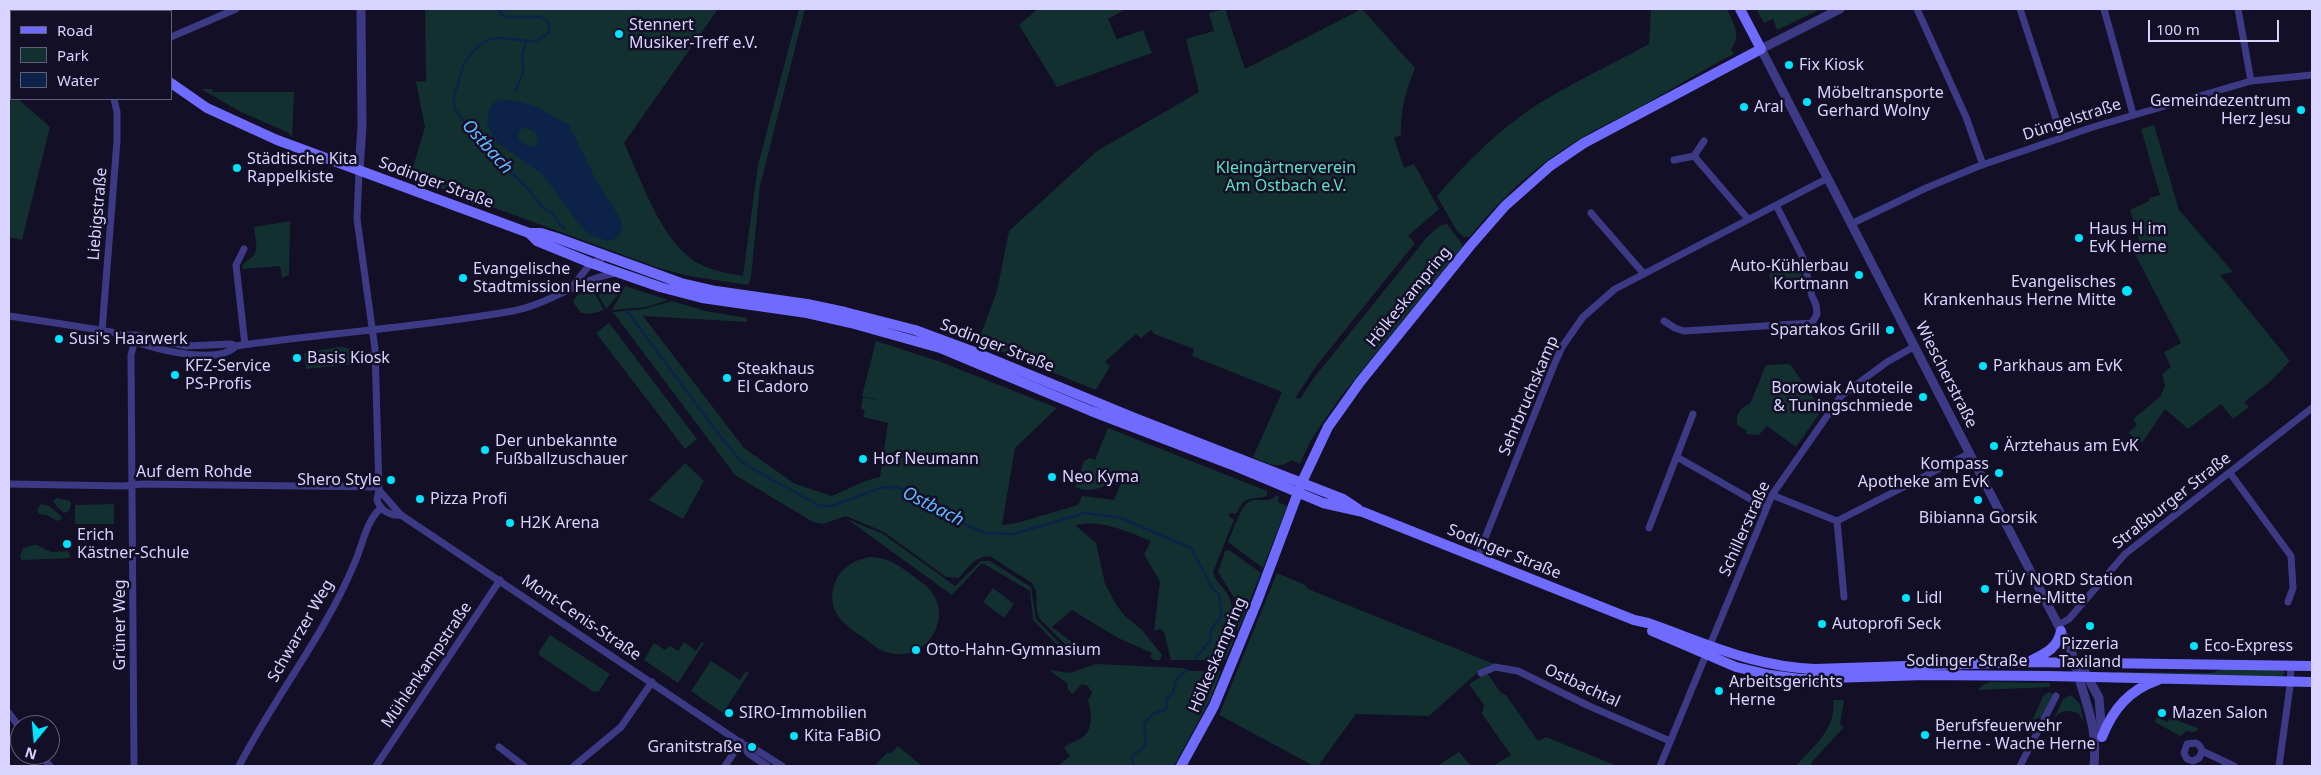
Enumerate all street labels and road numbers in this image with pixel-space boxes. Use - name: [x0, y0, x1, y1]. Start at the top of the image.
- street label: Düngelstraße: [2020, 95, 2124, 145]
- street label: Sodinger Straße: [376, 153, 496, 213]
- street label: Liebigstraße: [84, 167, 112, 261]
- street label: Hölkeskampring: [1363, 243, 1455, 351]
- street label: Sodinger Straße: [937, 315, 1057, 377]
- street label: Wiescherstraße: [1911, 319, 1981, 431]
- street label: Sehrbruchskamp: [1495, 333, 1563, 459]
- street label: Straßburger Straße: [2109, 449, 2235, 553]
- street label: Auf dem Rohde: [136, 462, 252, 482]
- street label: Schillerstraße: [1715, 478, 1775, 580]
- street label: Sodinger Straße: [1444, 520, 1564, 584]
- street label: Mont-Cenis-Straße: [518, 571, 644, 665]
- street label: Schwarzer Weg: [264, 576, 338, 686]
- street label: Grüner Weg: [110, 579, 130, 671]
- street label: Hölkeskampring: [1185, 594, 1251, 716]
- street label: Mühlenkampstraße: [378, 599, 476, 731]
- street label: Sodinger Straße: [1907, 651, 2027, 671]
- street label: Ostbachtal: [1541, 660, 1623, 712]

